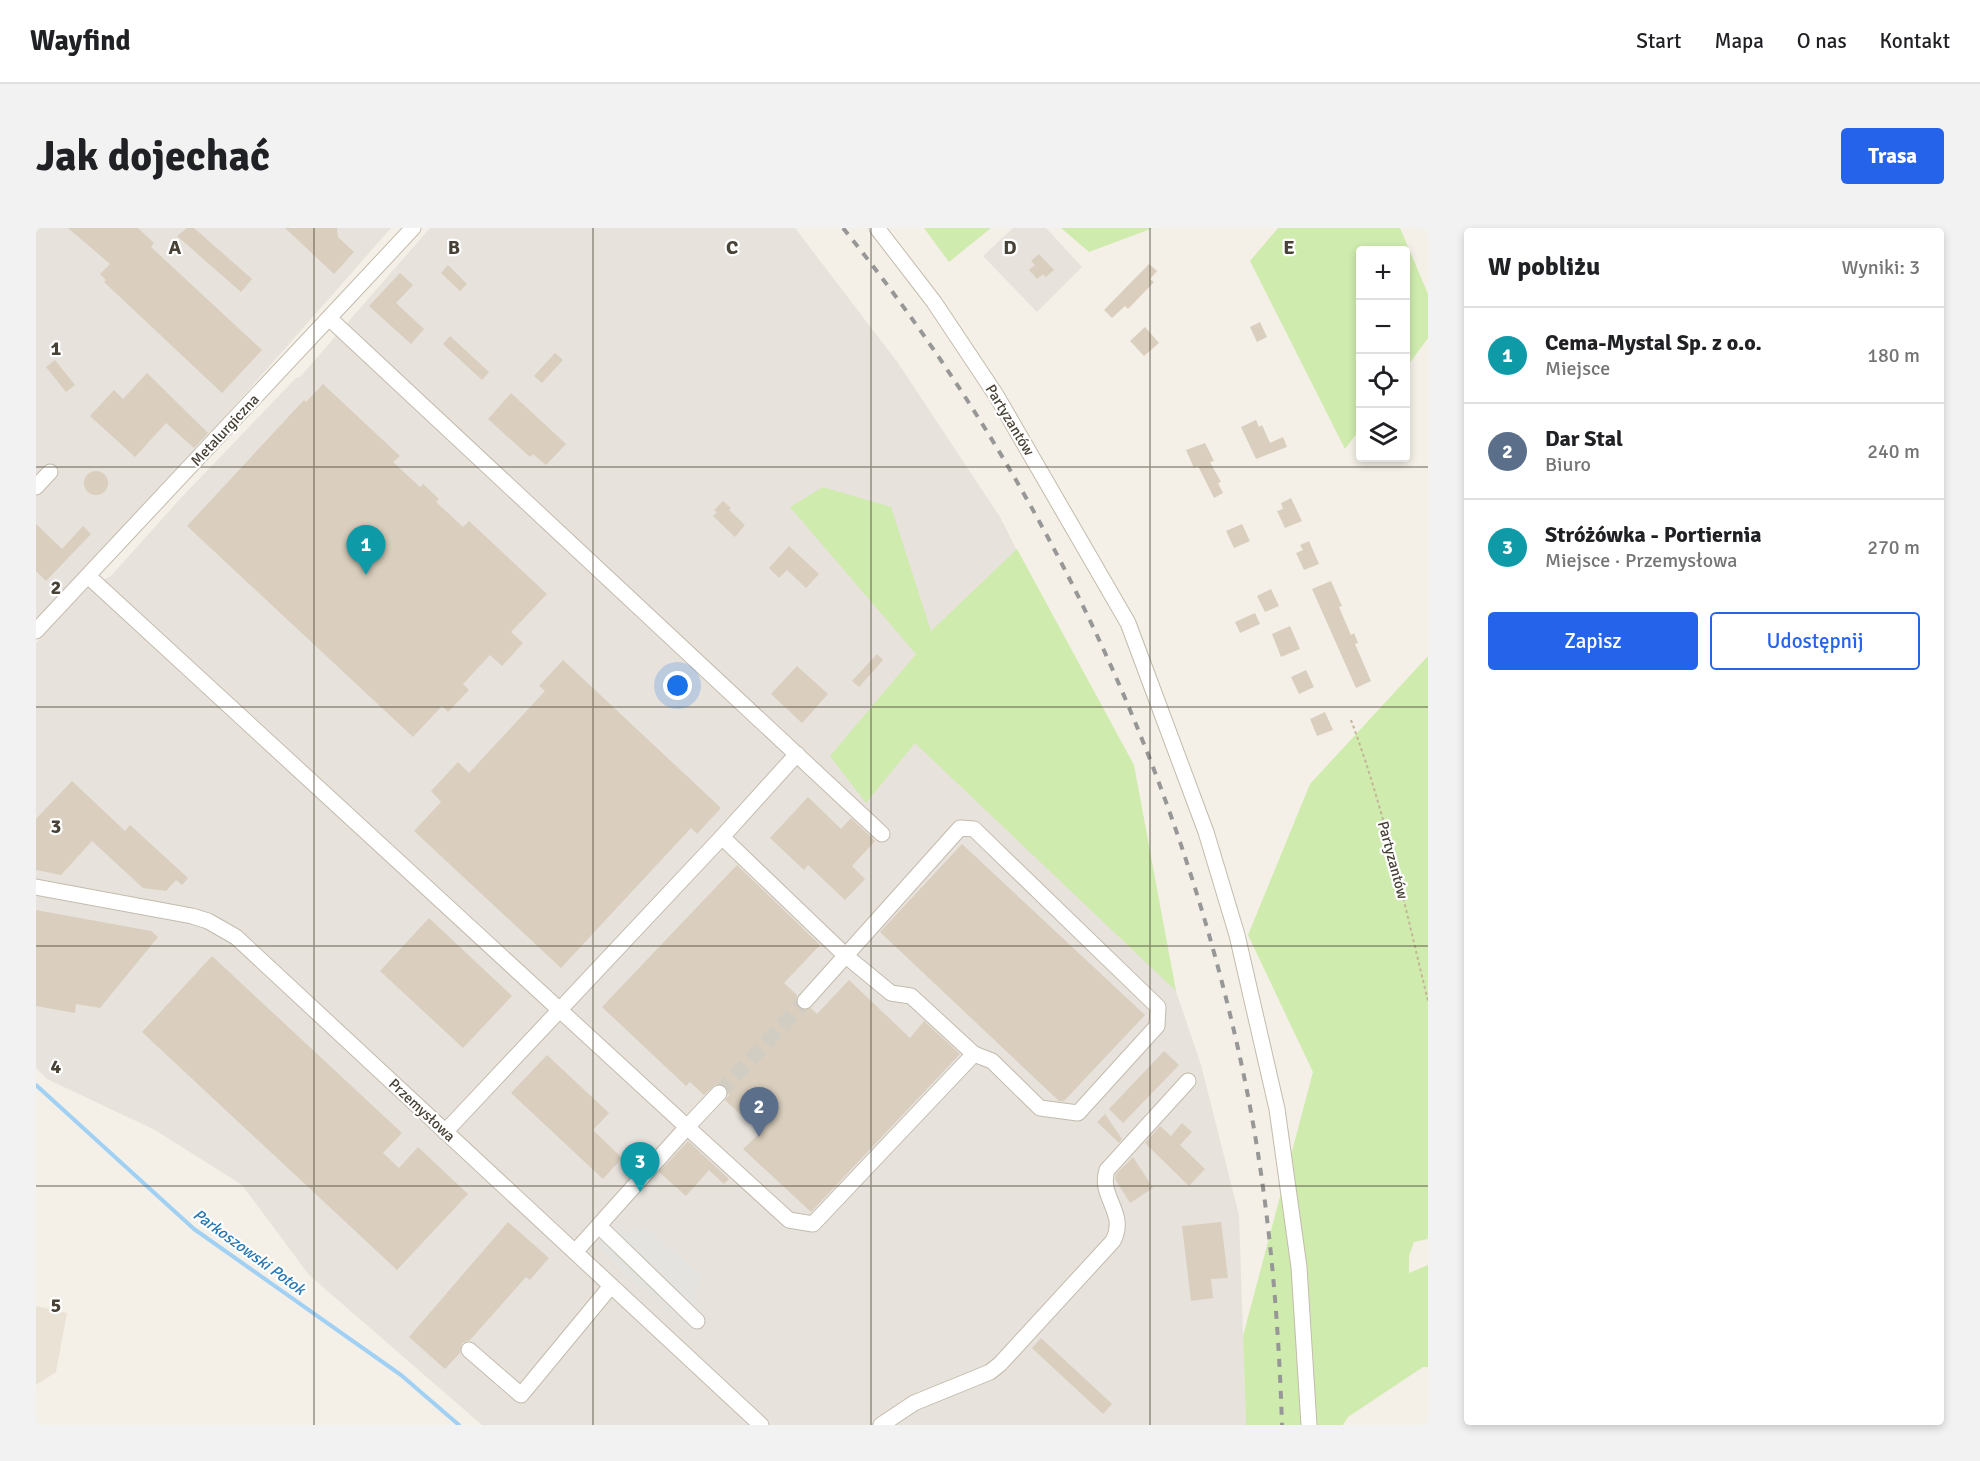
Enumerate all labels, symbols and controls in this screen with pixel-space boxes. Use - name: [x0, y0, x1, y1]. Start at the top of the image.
- text: Wayfind: [30, 24, 131, 58]
- text: Start: [1636, 28, 1681, 54]
- text: Mapa: [1714, 28, 1764, 54]
- text: O nas: [1797, 28, 1847, 54]
- text: Kontakt: [1880, 28, 1950, 54]
- button: Trasa: [1841, 128, 1944, 184]
- text: Jak dojechać: [36, 131, 270, 182]
- text: A: [169, 235, 182, 260]
- text: B: [448, 235, 460, 260]
- text: C: [726, 235, 738, 260]
- text: D: [1003, 235, 1017, 260]
- text: E: [1283, 235, 1295, 260]
- map controls: [1356, 246, 1410, 462]
- button: +: [1356, 246, 1410, 300]
- text: W pobliżu: [1488, 251, 1600, 283]
- text: Wyniki: 3: [1841, 255, 1920, 280]
- button: −: [1356, 300, 1410, 354]
- text: Cema-Mystal Sp. z o.o.: [1545, 329, 1762, 356]
- text: 1: [51, 336, 62, 361]
- text: 1: [1502, 343, 1513, 368]
- text: 180 m: [1867, 343, 1920, 368]
- button: locate: [1356, 354, 1410, 408]
- text: Miejsce: [1545, 356, 1610, 381]
- street label: Partyzantów: [982, 381, 1038, 459]
- street label: Metalurgiczna: [187, 390, 263, 470]
- button: layers: [1356, 408, 1410, 462]
- text: Dar Stal: [1545, 425, 1623, 452]
- text: 2: [1502, 439, 1513, 464]
- text: 240 m: [1867, 439, 1920, 464]
- text: Biuro: [1545, 452, 1591, 477]
- text: Stróżówka - Portiernia: [1545, 521, 1762, 548]
- pin: 1: [346, 526, 386, 575]
- text: 3: [1502, 535, 1513, 560]
- text: 270 m: [1867, 535, 1920, 560]
- text: Miejsce · Przemysłowa: [1545, 548, 1737, 573]
- text: 2: [51, 575, 61, 600]
- button: Zapisz: [1488, 612, 1698, 670]
- button: Udostępnij: [1710, 612, 1920, 670]
- your location: [663, 671, 692, 700]
- text: 3: [51, 814, 61, 839]
- street label: Partyzantów: [1374, 819, 1412, 901]
- text: 4: [51, 1054, 62, 1079]
- street label: Przemysłowa: [385, 1075, 459, 1145]
- pin: 2: [740, 1088, 778, 1137]
- pin: 3: [620, 1142, 660, 1192]
- water label: Parkoszowski Potok: [189, 1205, 311, 1301]
- text: 5: [51, 1293, 61, 1318]

